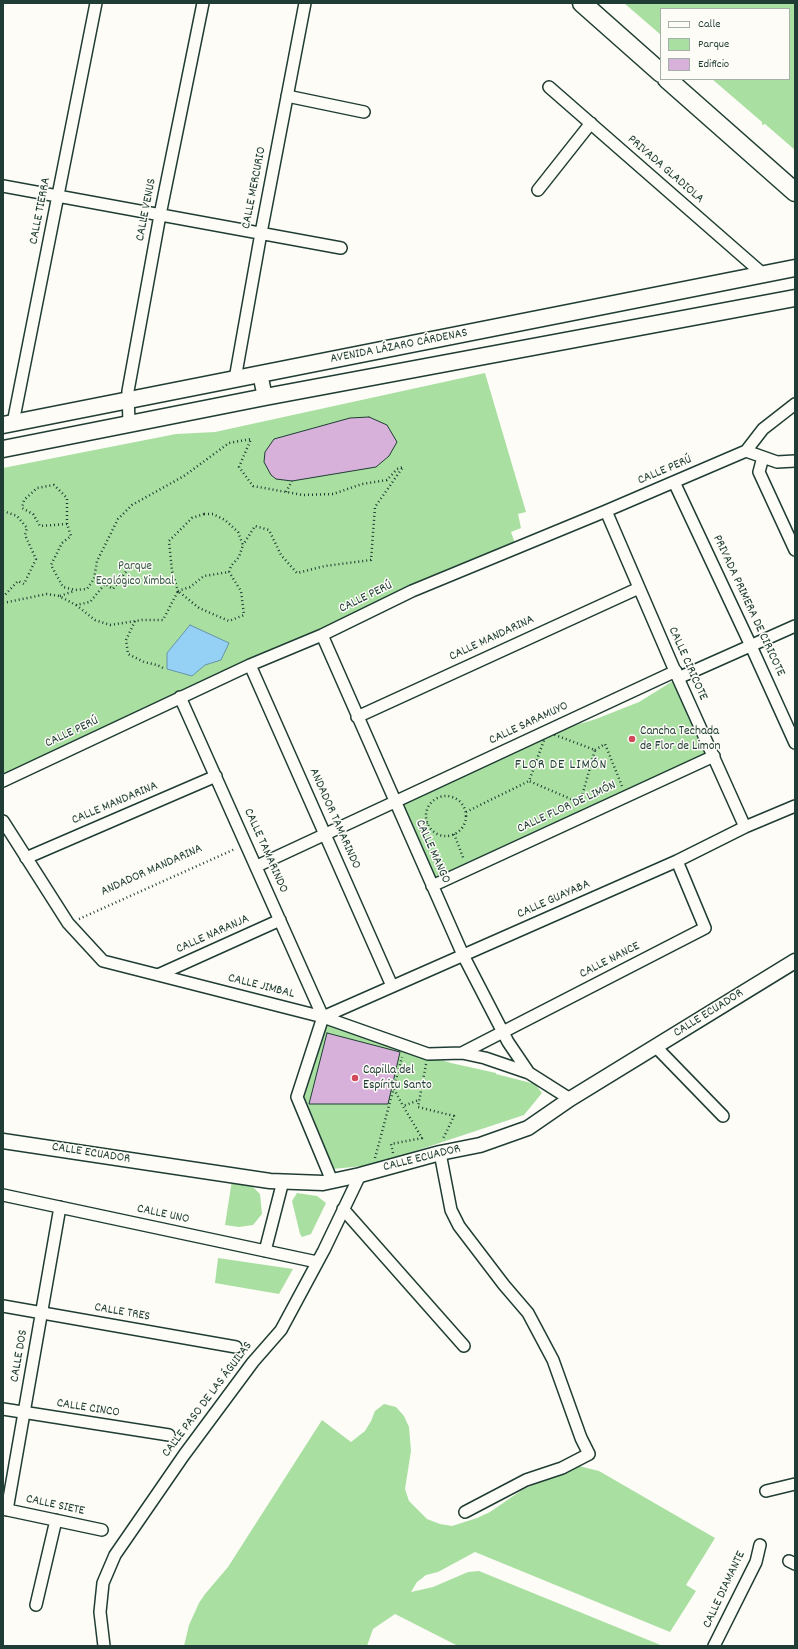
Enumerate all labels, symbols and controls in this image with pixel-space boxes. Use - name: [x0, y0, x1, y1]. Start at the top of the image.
- legend: [660, 8, 790, 80]
- text: Calle: [698, 16, 721, 33]
- text: Parque: [698, 36, 729, 53]
- text: Edificio: [698, 56, 729, 73]
- street label: PRIVADA GLADIOLA: [624, 133, 706, 207]
- street label: CALLE MERCURIO: [239, 146, 271, 230]
- street label: CALLE TIERRA: [27, 176, 55, 246]
- street label: CALLE VENUS: [133, 177, 161, 243]
- street label: AVENIDA LÁZARO CÁRDENAS: [329, 326, 469, 368]
- street label: CALLE PERÚ: [636, 453, 694, 489]
- street label: PRIVADA PRIMERA DE CIRICOTE: [708, 533, 788, 679]
- park label: Parque Ecológico Ximbal: [96, 559, 174, 590]
- street label: CALLE PERÚ: [337, 578, 395, 618]
- street label: CALLE MANDARINA: [447, 613, 537, 665]
- street label: CALLE CIRICOTE: [664, 625, 710, 703]
- street label: CALLE SARAMUYO: [487, 699, 571, 749]
- street label: CALLE PERÚ: [43, 714, 101, 752]
- place label: Cancha Techada de Flor de Limon: [640, 724, 720, 755]
- marker: Cancha Techada de Flor de Limon: [627, 734, 637, 744]
- district label: FLOR DE LIMÓN: [515, 758, 607, 774]
- street label: ANDADOR TAMARINDO: [305, 766, 363, 872]
- street label: CALLE FLOR DE LIMÓN: [515, 778, 619, 838]
- street label: CALLE MANDARINA: [70, 779, 160, 829]
- street label: CALLE TAMARINDO: [239, 806, 291, 896]
- street label: CALLE MANGO: [411, 818, 453, 886]
- street label: ANDADOR MANDARINA: [99, 842, 205, 900]
- street label: CALLE GUAYABA: [515, 877, 593, 923]
- street label: CALLE NARANJA: [174, 912, 252, 958]
- street label: CALLE NANCE: [577, 939, 643, 983]
- street label: CALLE JIMBAL: [226, 971, 296, 1003]
- street label: CALLE ECUADOR: [671, 986, 747, 1042]
- place label: Capilla del Espíritu Santo: [363, 1063, 432, 1094]
- marker: Capilla del Espíritu Santo: [350, 1073, 360, 1083]
- street label: CALLE ECUADOR: [51, 1140, 131, 1168]
- street label: CALLE ECUADOR: [382, 1142, 462, 1176]
- street label: CALLE UNO: [135, 1202, 191, 1228]
- street label: CALLE TRES: [93, 1300, 151, 1326]
- street label: CALLE DOS: [8, 1329, 32, 1383]
- street label: CALLE PASO DE LAS ÁGUILAS: [159, 1339, 257, 1461]
- street label: CALLE CINCO: [55, 1396, 121, 1422]
- street label: CALLE SIETE: [24, 1492, 86, 1520]
- street label: CALLE DIAMANTE: [700, 1549, 750, 1631]

